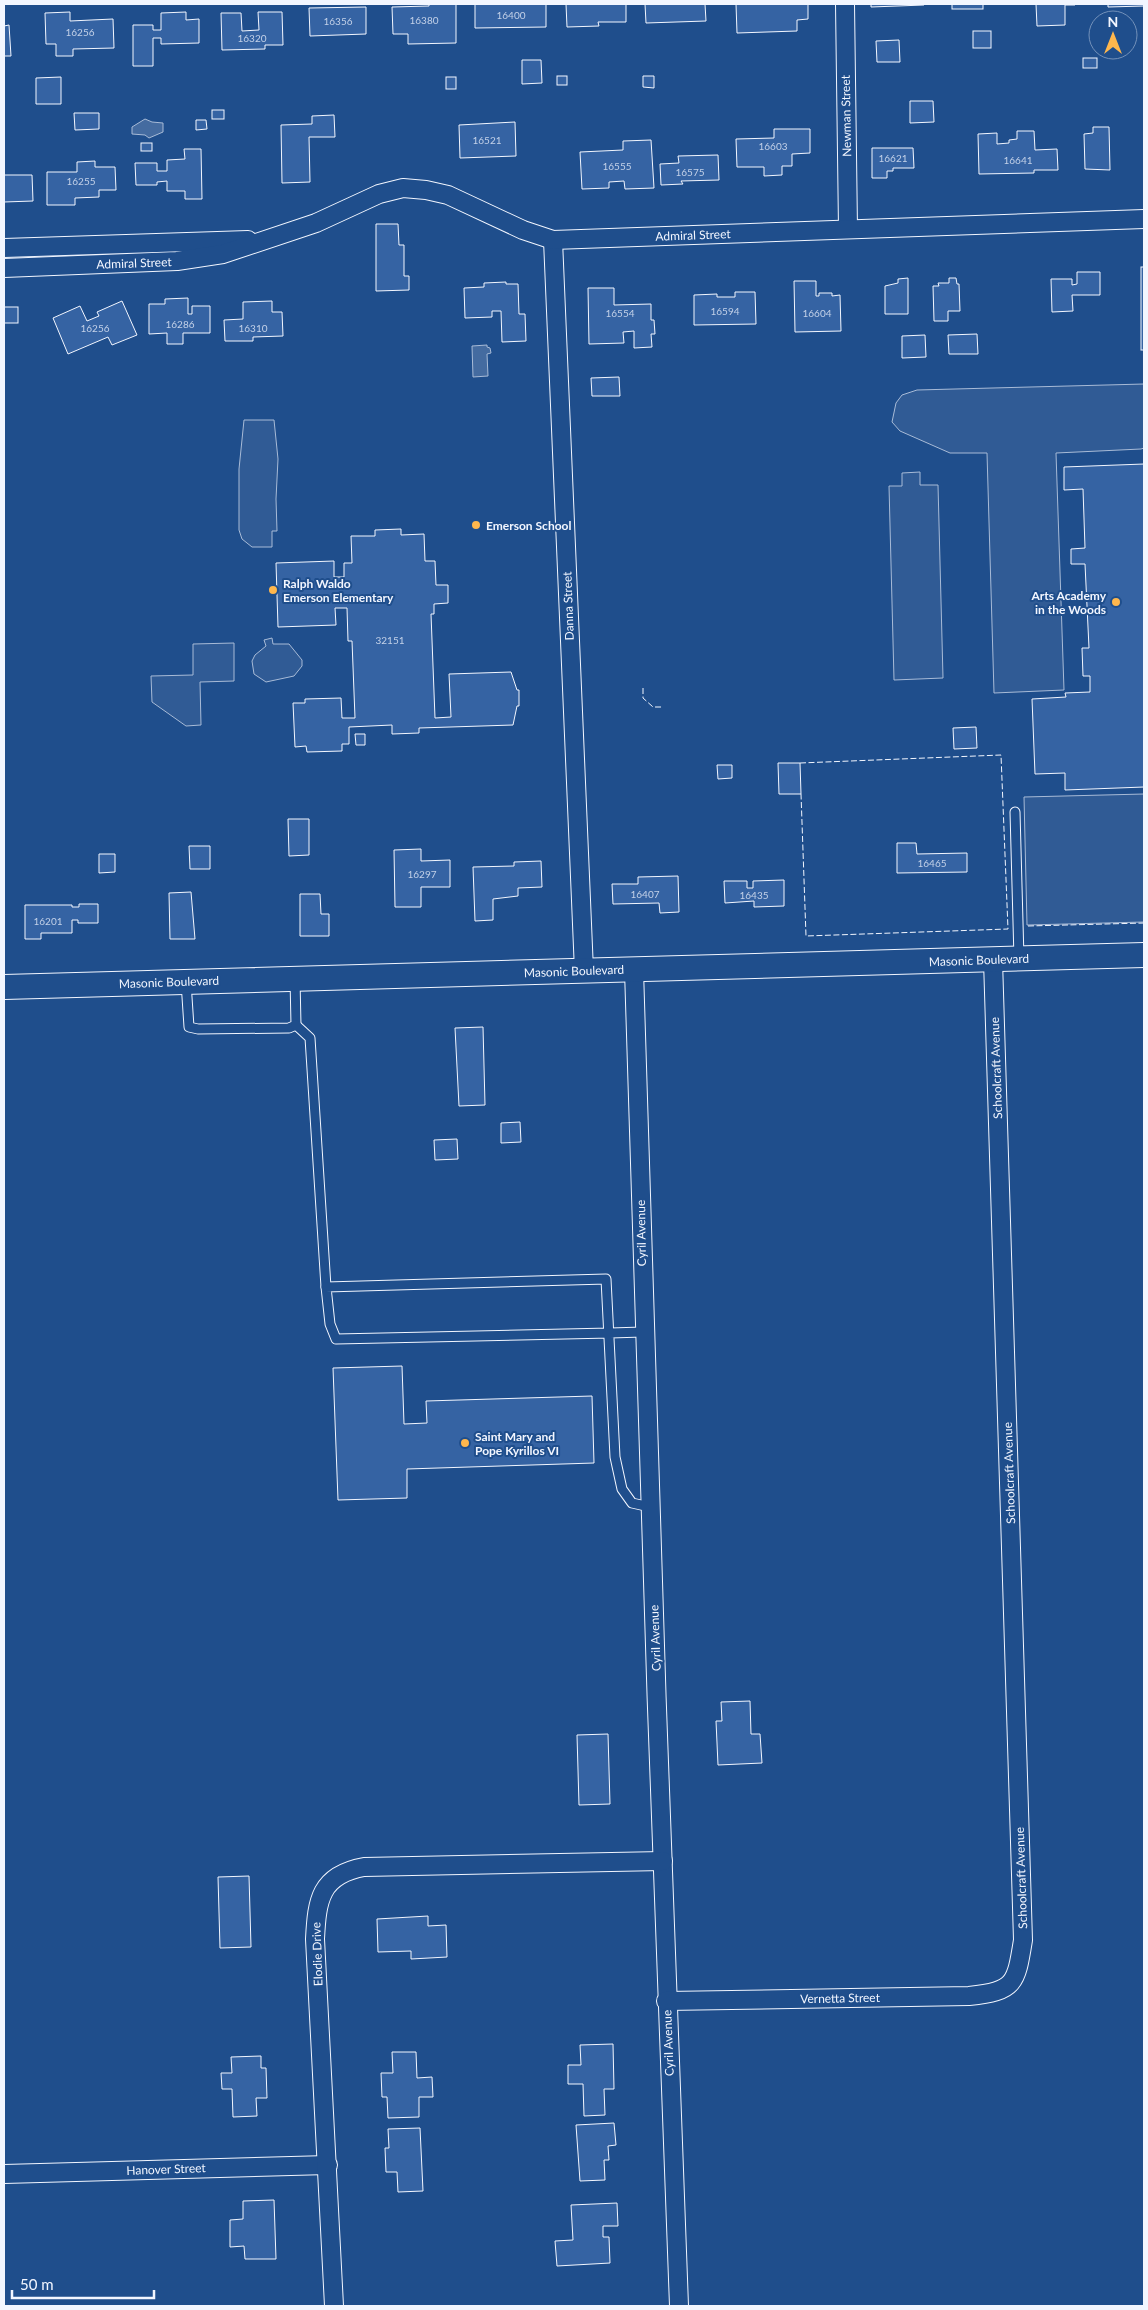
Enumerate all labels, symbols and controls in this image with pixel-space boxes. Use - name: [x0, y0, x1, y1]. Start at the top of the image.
- house number: 16400: [496, 9, 526, 21]
- north arrow: [1088, 10, 1138, 60]
- text: N: [1108, 13, 1118, 30]
- house number: 16380: [409, 14, 439, 26]
- house number: 16356: [323, 15, 353, 27]
- house number: 16256: [65, 26, 95, 38]
- house number: 16320: [237, 32, 267, 44]
- street label: Newman Street: [838, 74, 854, 157]
- house number: 16521: [472, 134, 502, 146]
- house number: 16603: [758, 140, 788, 152]
- house number: 16621: [878, 152, 908, 164]
- house number: 16641: [1003, 154, 1033, 166]
- house number: 16555: [602, 160, 632, 172]
- house number: 16575: [675, 166, 705, 178]
- house number: 16255: [66, 175, 96, 187]
- street label: Admiral Street: [655, 226, 732, 244]
- street label: Admiral Street: [96, 254, 173, 272]
- house number: 16594: [710, 305, 740, 317]
- house number: 16554: [605, 307, 635, 319]
- house number: 16604: [802, 307, 832, 319]
- house number: 16286: [165, 318, 195, 330]
- house number: 16256: [80, 322, 110, 334]
- house number: 16310: [238, 322, 268, 334]
- place label: Emerson School: [486, 518, 571, 533]
- marker: Emerson School: [470, 519, 482, 531]
- street label: Danna Street: [559, 571, 577, 641]
- place label: Ralph Waldo Emerson Elementary: [283, 576, 394, 605]
- marker: Ralph Waldo Emerson Elementary: [267, 584, 279, 596]
- place label: Arts Academy in the Woods: [1030, 588, 1107, 617]
- marker: Arts Academy in the Woods: [1110, 596, 1122, 608]
- house number: 32151: [375, 634, 405, 646]
- house number: 16465: [917, 857, 947, 869]
- house number: 16297: [407, 868, 437, 880]
- house number: 16407: [630, 888, 660, 900]
- house number: 16435: [739, 889, 769, 901]
- house number: 16201: [33, 915, 63, 927]
- street label: Masonic Boulevard: [929, 951, 1029, 969]
- street label: Masonic Boulevard: [524, 962, 624, 980]
- street label: Masonic Boulevard: [119, 973, 219, 991]
- street label: Schoolcraft Avenue: [987, 1017, 1005, 1119]
- street label: Cyril Avenue: [633, 1200, 649, 1266]
- street label: Schoolcraft Avenue: [1000, 1422, 1018, 1524]
- place label: Saint Mary and Pope Kyrillos VI: [475, 1429, 559, 1458]
- marker: Saint Mary and Pope Kyrillos VI: [459, 1437, 471, 1449]
- street label: Cyril Avenue: [646, 1605, 664, 1671]
- street label: Schoolcraft Avenue: [1012, 1827, 1030, 1929]
- street label: Elodie Drive: [308, 1922, 326, 1986]
- street label: Vernetta Street: [800, 1990, 881, 2006]
- street label: Cyril Avenue: [659, 2010, 677, 2076]
- street label: Hanover Street: [126, 2160, 207, 2178]
- scale bar: [12, 2268, 155, 2300]
- text: 50 m: [20, 2275, 54, 2293]

